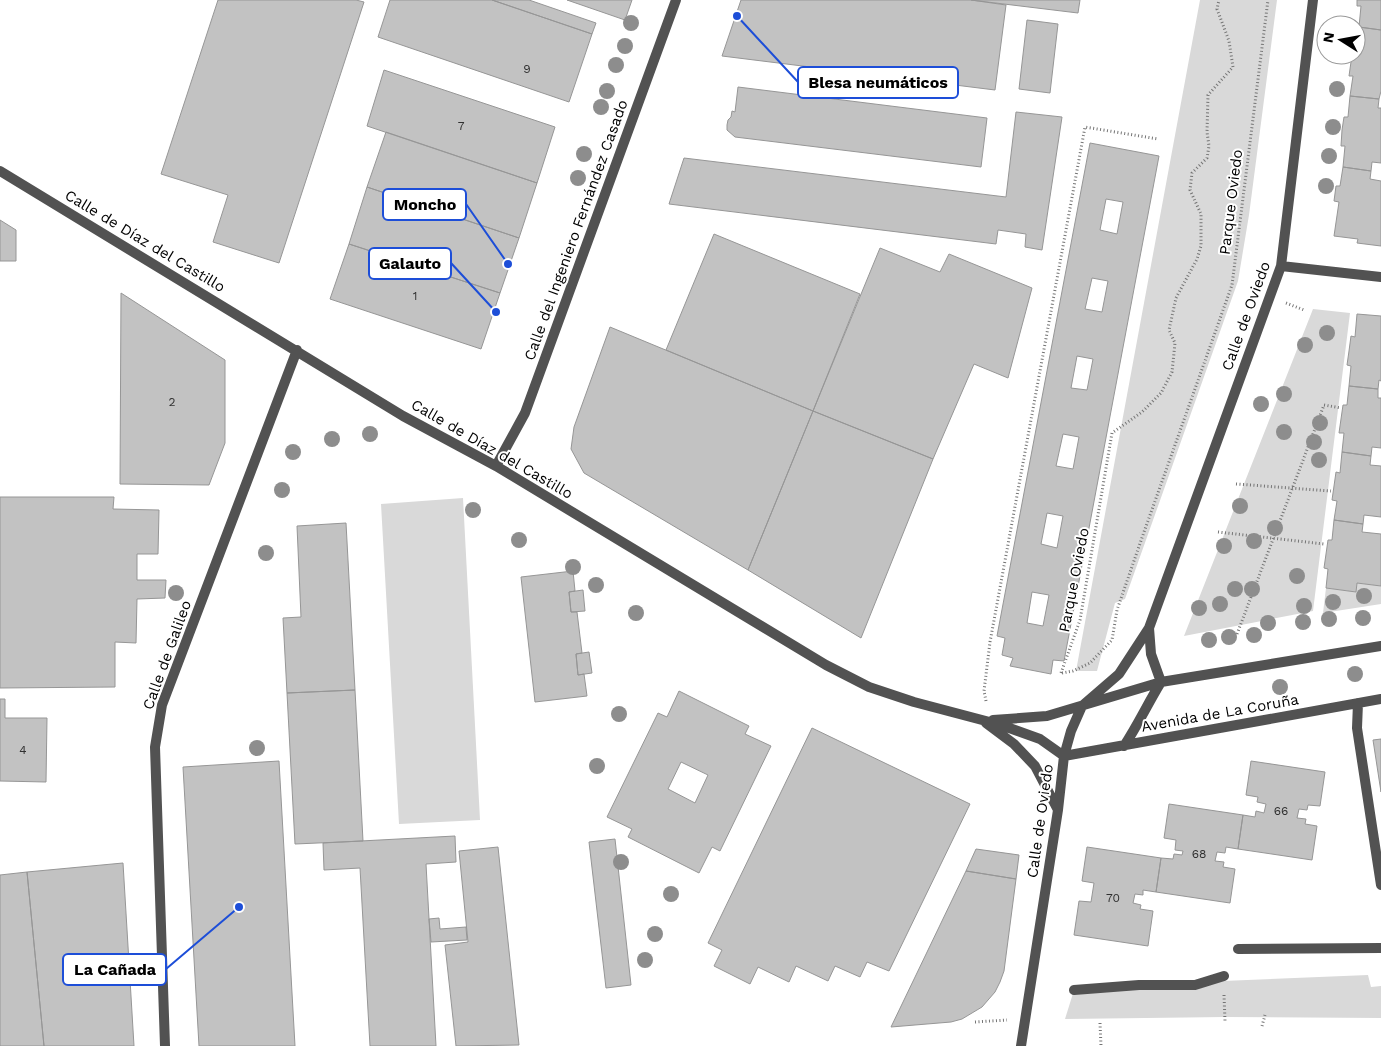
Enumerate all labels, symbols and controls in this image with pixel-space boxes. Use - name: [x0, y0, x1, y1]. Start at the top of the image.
- north arrow: [1316, 15, 1366, 65]
- text: N: [1319, 31, 1337, 44]
- house number: 9: [523, 62, 531, 76]
- callout: Blesa neumáticos: [798, 67, 958, 98]
- text: Blesa neumáticos: [808, 73, 948, 92]
- street label: Calle del Ingeniero Fernández Casado: [520, 97, 632, 363]
- house number: 7: [458, 119, 465, 133]
- street label: Parque Oviedo: [1216, 148, 1246, 256]
- street label: Calle de Díaz del Castillo: [62, 186, 228, 296]
- callout: Moncho: [383, 189, 466, 220]
- text: Moncho: [394, 195, 457, 214]
- callout: Galauto: [369, 248, 451, 279]
- text: Galauto: [379, 254, 441, 273]
- street label: Calle de Oviedo: [1218, 259, 1274, 373]
- house number: 1: [413, 289, 417, 303]
- house number: 2: [169, 395, 176, 409]
- street label: Calle de Díaz del Castillo: [408, 395, 576, 503]
- street label: Parque Oviedo: [1055, 526, 1093, 634]
- street label: Calle de Galileo: [139, 598, 195, 712]
- street label: Avenida de La Coruña: [1140, 690, 1301, 736]
- house number: 4: [19, 743, 27, 757]
- street label: Calle de Oviedo: [1023, 763, 1057, 879]
- house number: 66: [1274, 804, 1288, 818]
- house number: 68: [1192, 847, 1206, 861]
- house number: 70: [1106, 891, 1120, 905]
- callout: La Cañada: [63, 954, 166, 985]
- text: La Cañada: [74, 960, 157, 979]

